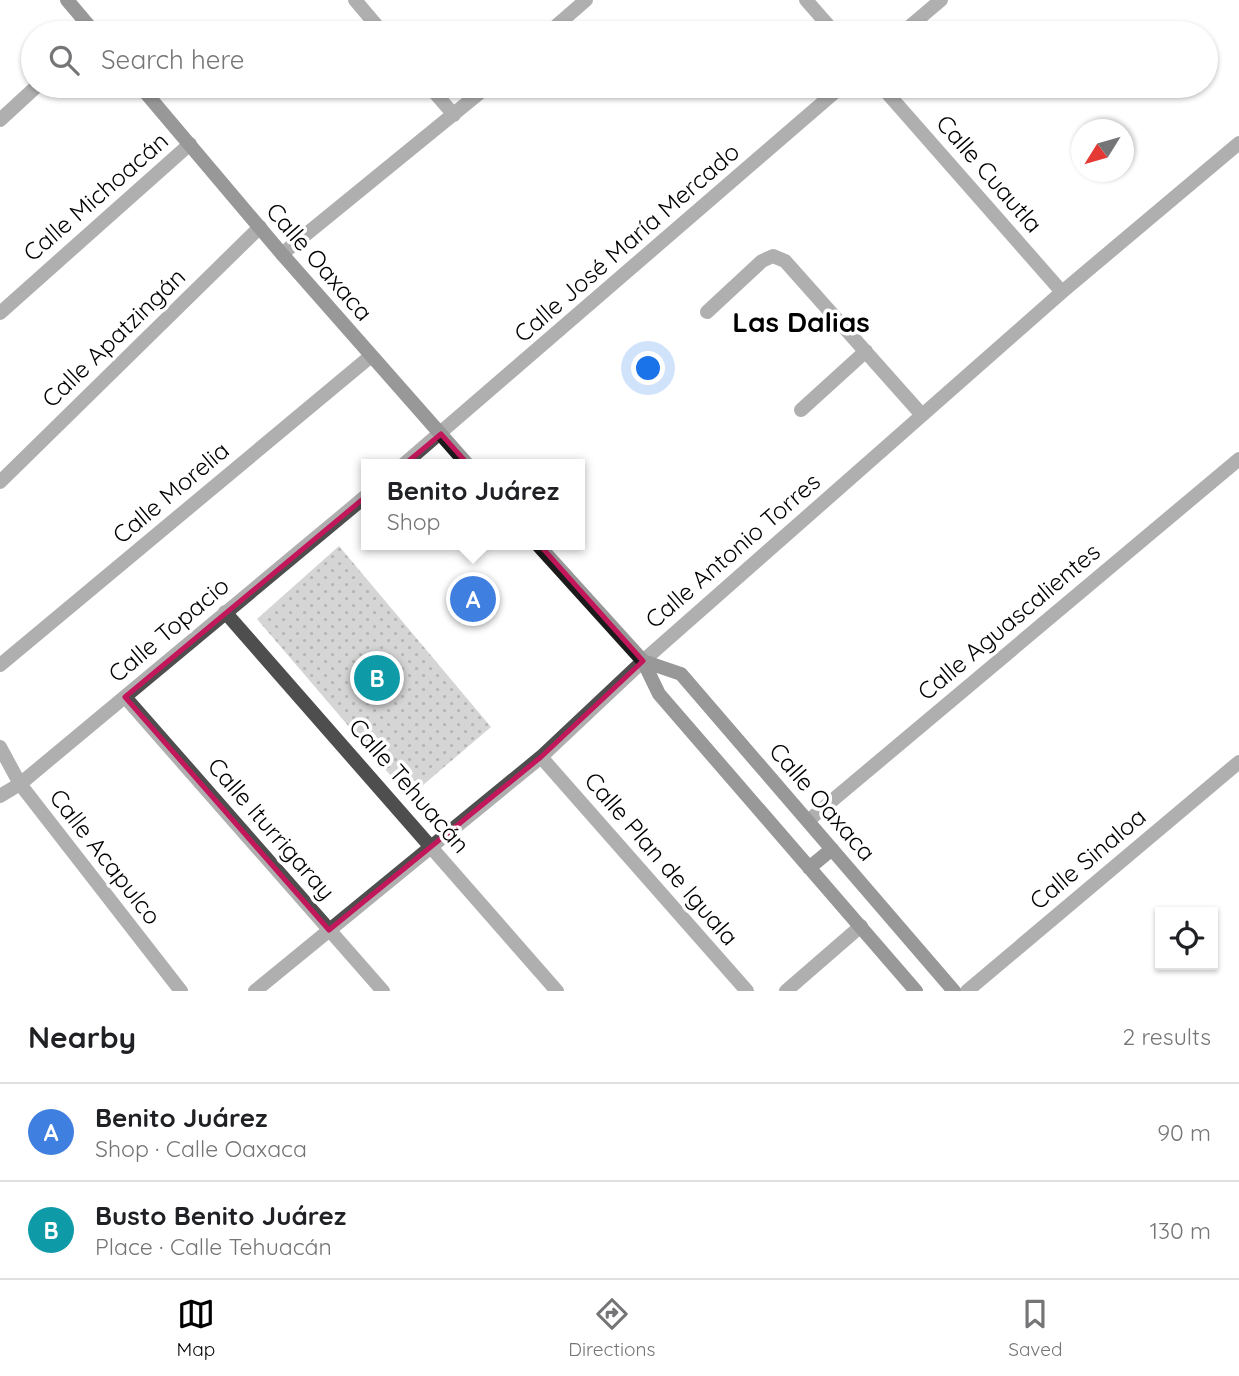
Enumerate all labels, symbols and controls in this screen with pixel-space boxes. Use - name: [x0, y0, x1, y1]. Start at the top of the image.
- search box: [21, 21, 1218, 98]
- icon: search: [45, 41, 83, 79]
- text: Search here: [101, 43, 245, 76]
- street label: Calle Cuautla: [930, 108, 1049, 239]
- north arrow: [1071, 119, 1134, 182]
- street label: Calle Michoacán: [17, 125, 174, 267]
- street label: Calle José María Mercado: [508, 136, 745, 348]
- street label: Calle Oaxaca: [260, 196, 379, 327]
- street label: Calle Apatzingán: [35, 261, 191, 413]
- district label: Las Dalias: [732, 304, 870, 339]
- your location: [631, 351, 665, 385]
- street label: Calle Morelia: [106, 435, 235, 550]
- popup: [361, 459, 585, 550]
- street label: Calle Antonio Torres: [639, 466, 826, 634]
- text: Benito Juárez: [387, 474, 559, 507]
- text: Shop: [387, 507, 441, 536]
- street label: Calle Aguascalientes: [911, 536, 1106, 706]
- street label: Calle Topacio: [102, 570, 235, 688]
- pin: A: [450, 573, 496, 625]
- pin: B: [354, 652, 400, 704]
- street label: Calle Tehuacán: [343, 712, 477, 859]
- street label: Calle Oaxaca: [763, 736, 882, 867]
- street label: Calle Iturrigaray: [202, 751, 342, 906]
- street label: Calle Plan de Iguala: [578, 766, 745, 951]
- street label: Calle Acapulco: [43, 783, 168, 930]
- street label: Calle Sinaloa: [1023, 801, 1152, 916]
- map controls: [1155, 907, 1218, 970]
- button: locate: [1155, 907, 1218, 970]
- text: Nearby: [28, 1018, 136, 1056]
- text: 2 results: [1122, 1022, 1211, 1051]
- text: Benito Juárez: [95, 1101, 268, 1134]
- text: A: [44, 1118, 58, 1147]
- text: 90 m: [1157, 1118, 1211, 1147]
- text: Shop · Calle Oaxaca: [95, 1134, 307, 1163]
- text: Busto Benito Juárez: [95, 1199, 346, 1232]
- text: B: [43, 1216, 59, 1245]
- text: 130 m: [1149, 1216, 1211, 1245]
- text: Place · Calle Tehuacán: [95, 1232, 332, 1261]
- tab: Map: [177, 1295, 215, 1361]
- tab: Directions: [568, 1295, 655, 1361]
- tab: Saved: [1008, 1295, 1063, 1361]

